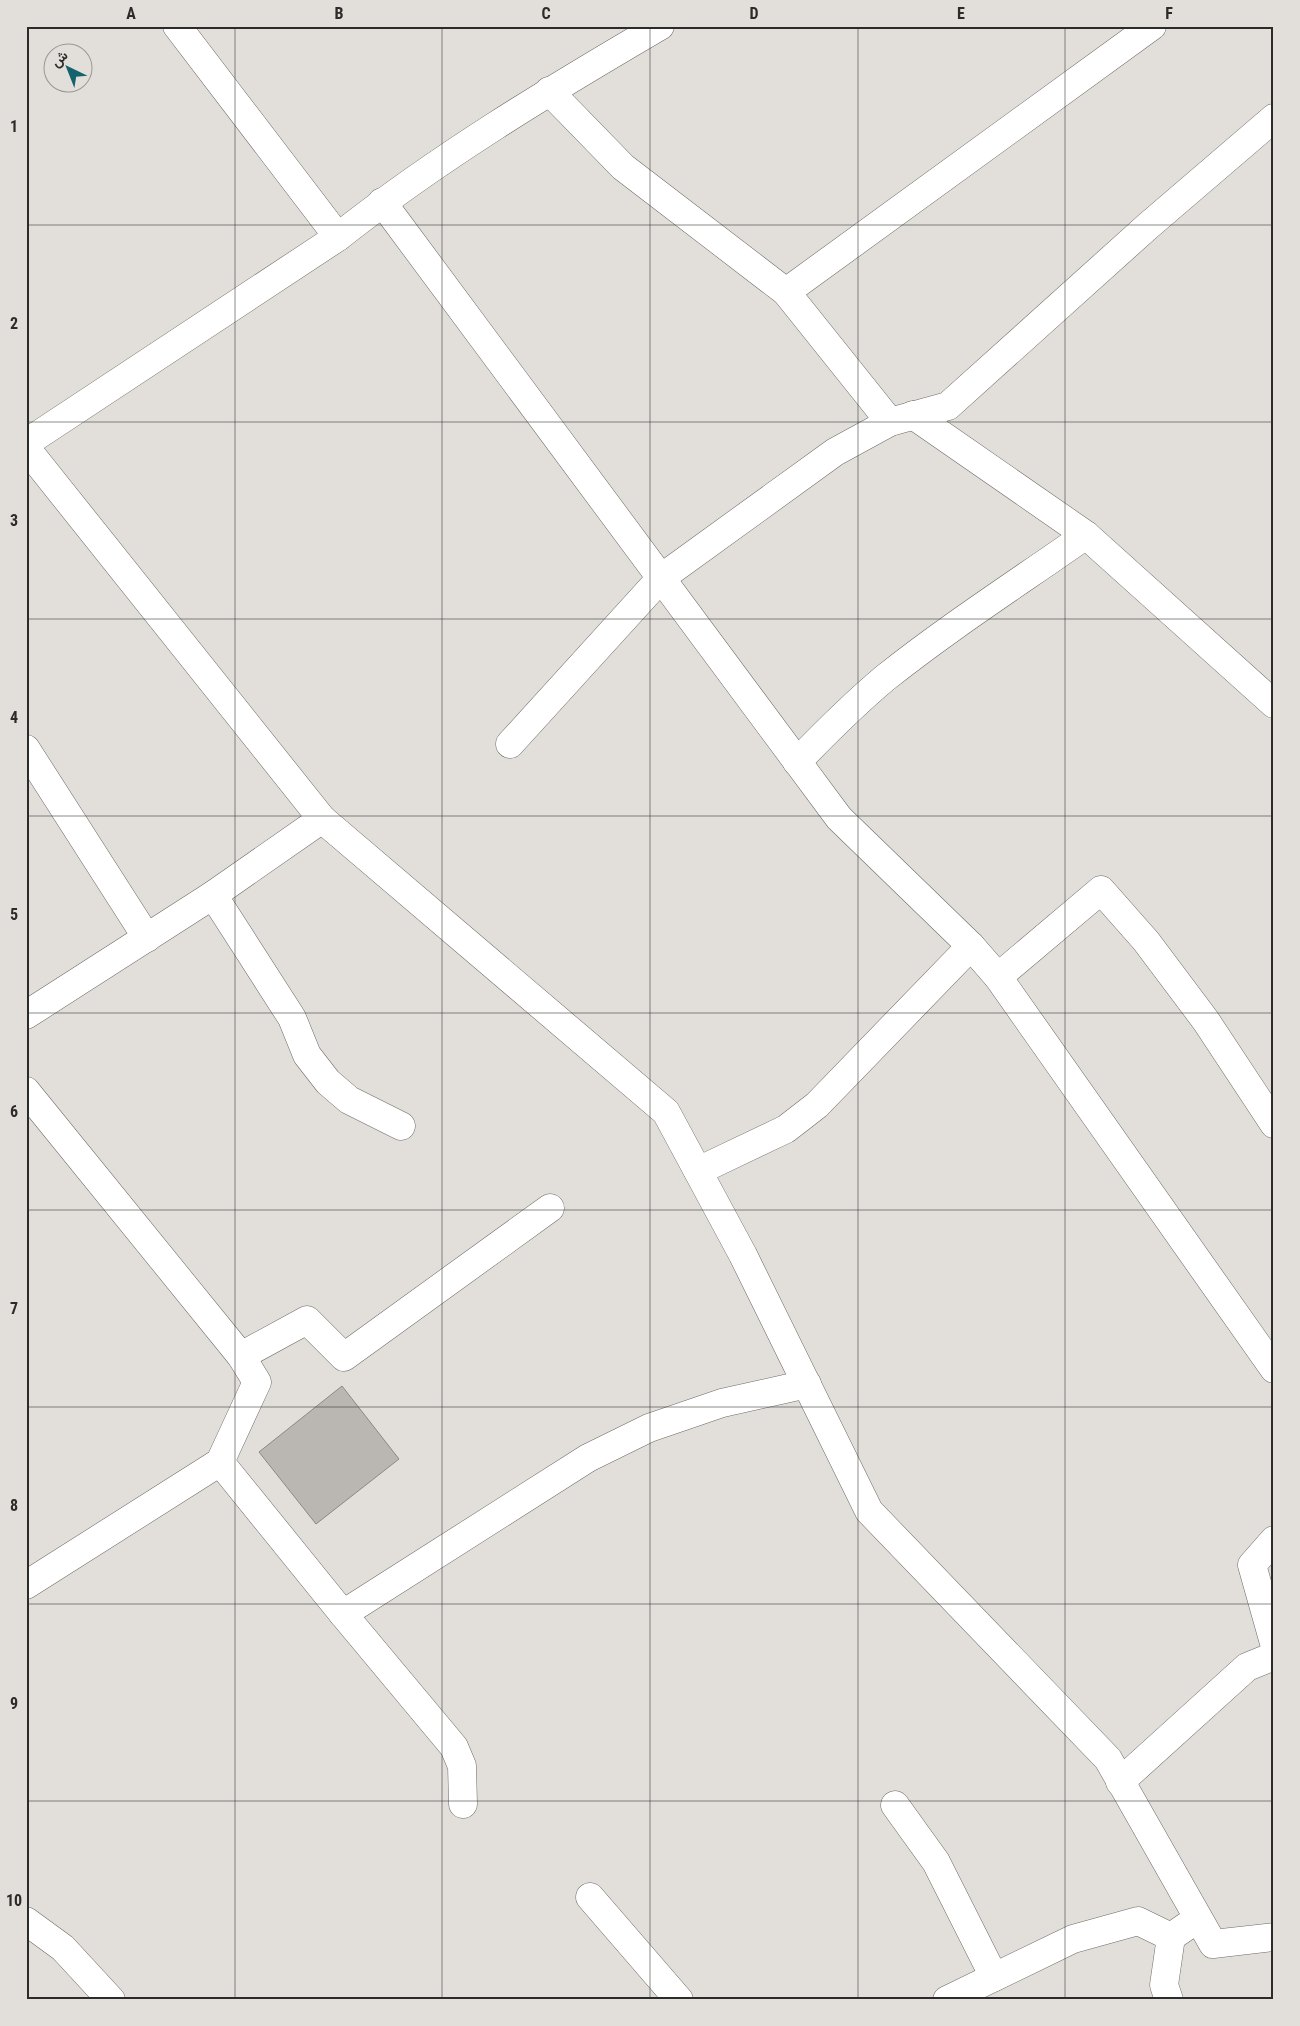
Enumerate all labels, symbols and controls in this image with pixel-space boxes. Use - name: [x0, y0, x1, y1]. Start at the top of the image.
- text: A: [126, 4, 136, 23]
- text: B: [335, 4, 344, 23]
- text: C: [541, 4, 551, 23]
- text: D: [749, 4, 759, 23]
- text: E: [957, 4, 965, 23]
- text: F: [1165, 4, 1173, 23]
- north arrow: [42, 42, 92, 92]
- text: ش: [48, 47, 72, 71]
- text: 1: [10, 117, 18, 136]
- text: 2: [10, 314, 18, 333]
- text: 3: [10, 511, 18, 530]
- text: 4: [10, 708, 18, 727]
- text: 5: [10, 905, 18, 924]
- text: 6: [10, 1102, 18, 1121]
- text: 7: [10, 1299, 18, 1318]
- text: 8: [10, 1496, 18, 1515]
- text: 9: [10, 1694, 18, 1713]
- text: 10: [6, 1891, 22, 1910]

